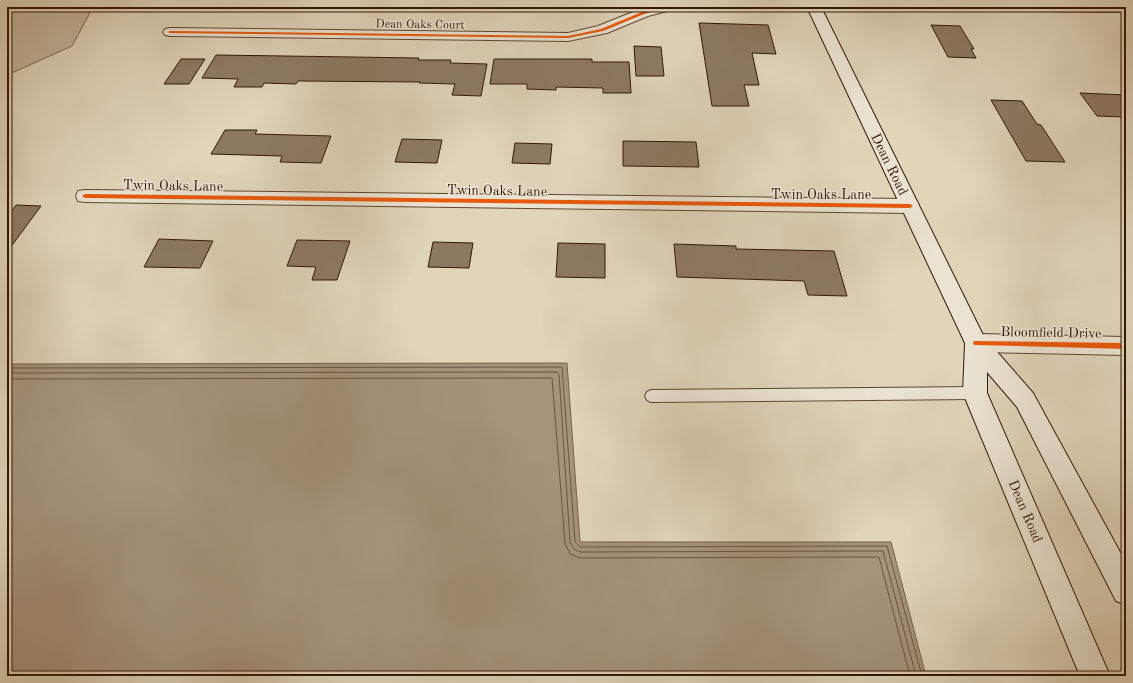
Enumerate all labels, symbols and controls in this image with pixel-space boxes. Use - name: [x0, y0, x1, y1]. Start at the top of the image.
- street label: Dean Oaks Court: [375, 18, 465, 32]
- street label: Dean Road: [868, 131, 910, 198]
- street label: Twin Oaks Lane: [123, 178, 223, 194]
- street label: Twin Oaks Lane: [447, 183, 547, 199]
- street label: Twin Oaks Lane: [771, 188, 871, 202]
- street label: Bloomfield Drive: [1000, 325, 1102, 341]
- street label: Dean Road: [1006, 478, 1045, 545]

